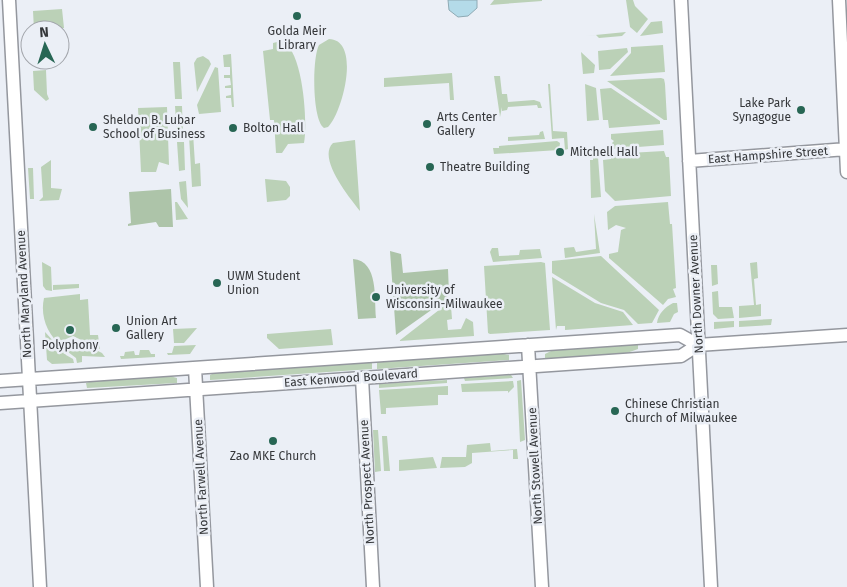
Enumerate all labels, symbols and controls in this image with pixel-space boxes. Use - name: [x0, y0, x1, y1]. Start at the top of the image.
- marker: Golda Meir Library: [291, 10, 303, 22]
- north arrow: [20, 20, 70, 70]
- text: N: [39, 24, 49, 41]
- place label: Golda Meir Library: [268, 24, 327, 52]
- place label: Lake Park Synagogue: [733, 96, 792, 124]
- marker: Lake Park Synagogue: [795, 104, 807, 116]
- place label: Arts Center Gallery: [437, 110, 497, 138]
- place label: Sheldon B. Lubar School of Business: [103, 113, 206, 141]
- marker: Arts Center Gallery: [421, 118, 433, 130]
- marker: Sheldon B. Lubar School of Business: [87, 121, 99, 133]
- place label: Bolton Hall: [243, 121, 304, 135]
- marker: Bolton Hall: [227, 122, 239, 134]
- street label: East Hampshire Street: [707, 144, 829, 166]
- place label: Mitchell Hall: [570, 145, 638, 159]
- marker: Mitchell Hall: [554, 146, 566, 158]
- place label: Theatre Building: [440, 160, 530, 174]
- marker: Theatre Building: [424, 161, 436, 173]
- street label: North Maryland Avenue: [14, 230, 34, 358]
- street label: North Downer Avenue: [686, 234, 706, 354]
- place label: UWM Student Union: [227, 269, 301, 297]
- marker: UWM Student Union: [211, 277, 223, 289]
- place label: University of Wisconsin-Milwaukee: [386, 283, 503, 311]
- marker: University of Wisconsin-Milwaukee: [370, 291, 382, 303]
- place label: Union Art Gallery: [126, 314, 178, 342]
- marker: Union Art Gallery: [110, 322, 122, 334]
- marker: Polyphony: [64, 324, 76, 336]
- place label: Polyphony: [42, 338, 99, 352]
- street label: East Kenwood Boulevard: [284, 366, 418, 390]
- place label: Chinese Christian Church of Milwaukee: [625, 397, 737, 425]
- marker: Chinese Christian Church of Milwaukee: [609, 405, 621, 417]
- street label: North Stowell Avenue: [525, 407, 545, 525]
- street label: North Farwell Avenue: [191, 419, 211, 535]
- street label: North Prospect Avenue: [357, 419, 377, 545]
- marker: Zao MKE Church: [267, 435, 279, 447]
- place label: Zao MKE Church: [230, 449, 316, 463]

